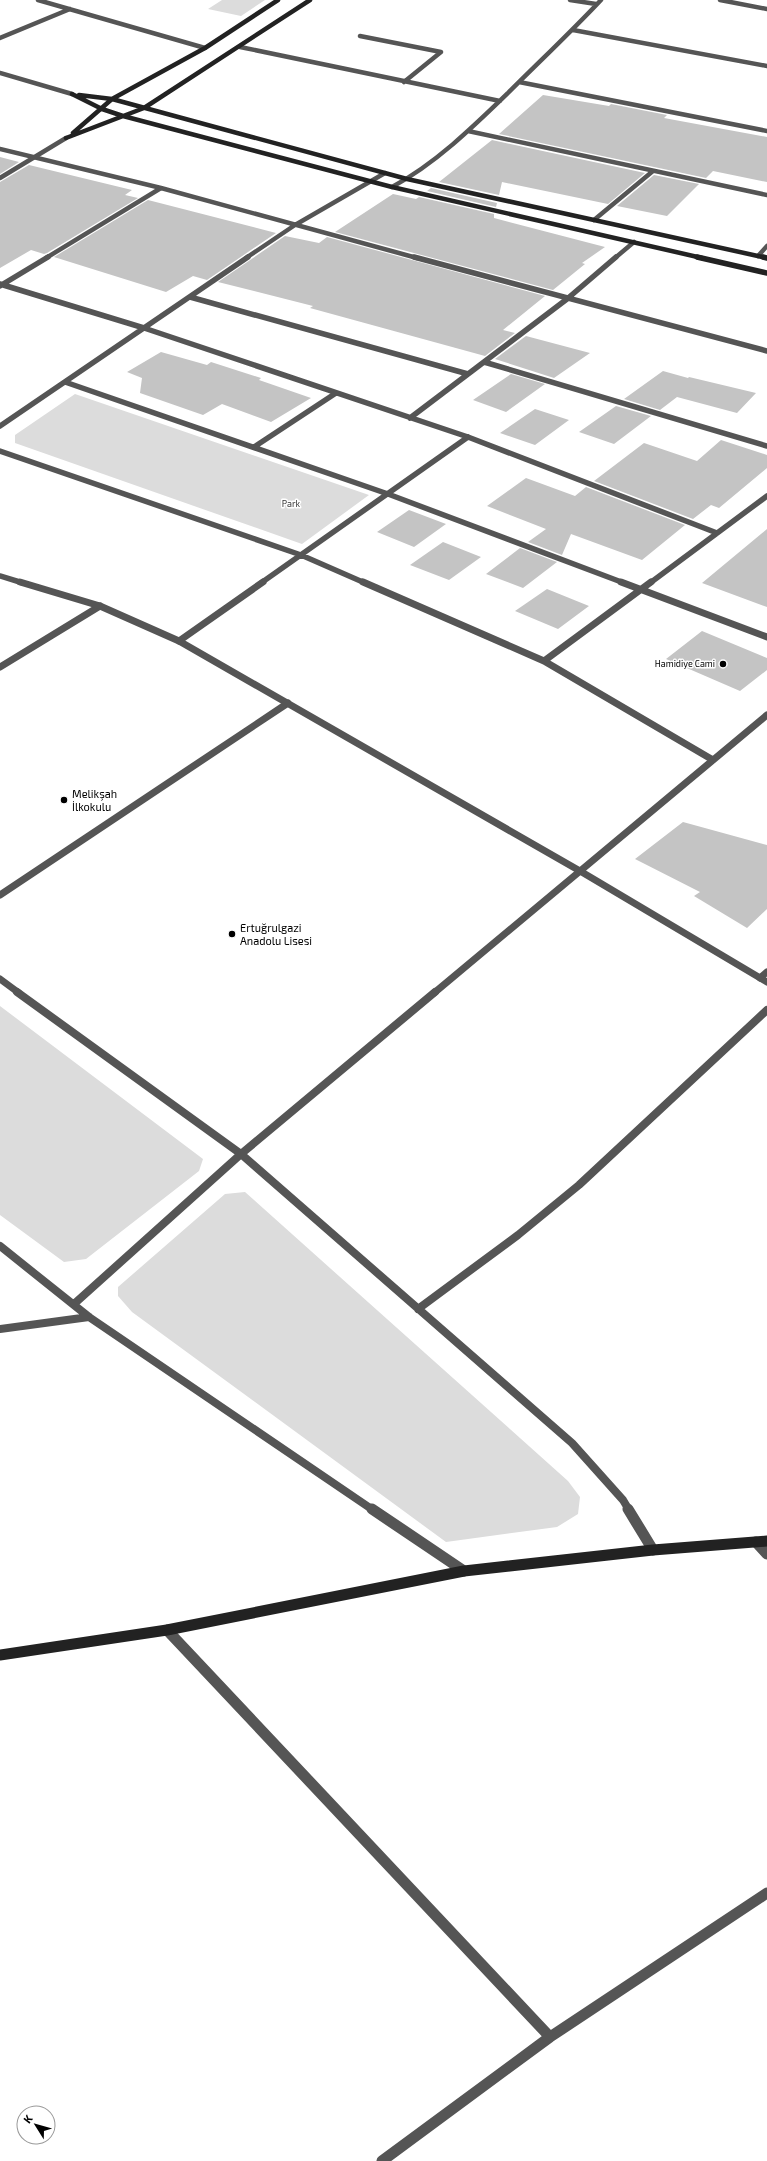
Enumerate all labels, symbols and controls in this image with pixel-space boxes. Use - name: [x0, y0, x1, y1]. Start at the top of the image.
- park label: Park: [282, 498, 301, 509]
- place label: Hamidiye Cami: [655, 658, 715, 669]
- marker: Hamidiye Cami: [718, 659, 728, 669]
- place label: Melikşah İlkokulu: [72, 787, 117, 813]
- marker: Melikşah İlkokulu: [59, 795, 69, 805]
- place label: Ertuğrulgazi Anadolu Lisesi: [240, 921, 312, 947]
- marker: Ertuğrulgazi Anadolu Lisesi: [227, 929, 237, 939]
- north arrow: [16, 2105, 56, 2145]
- text: K: [20, 2112, 35, 2125]

